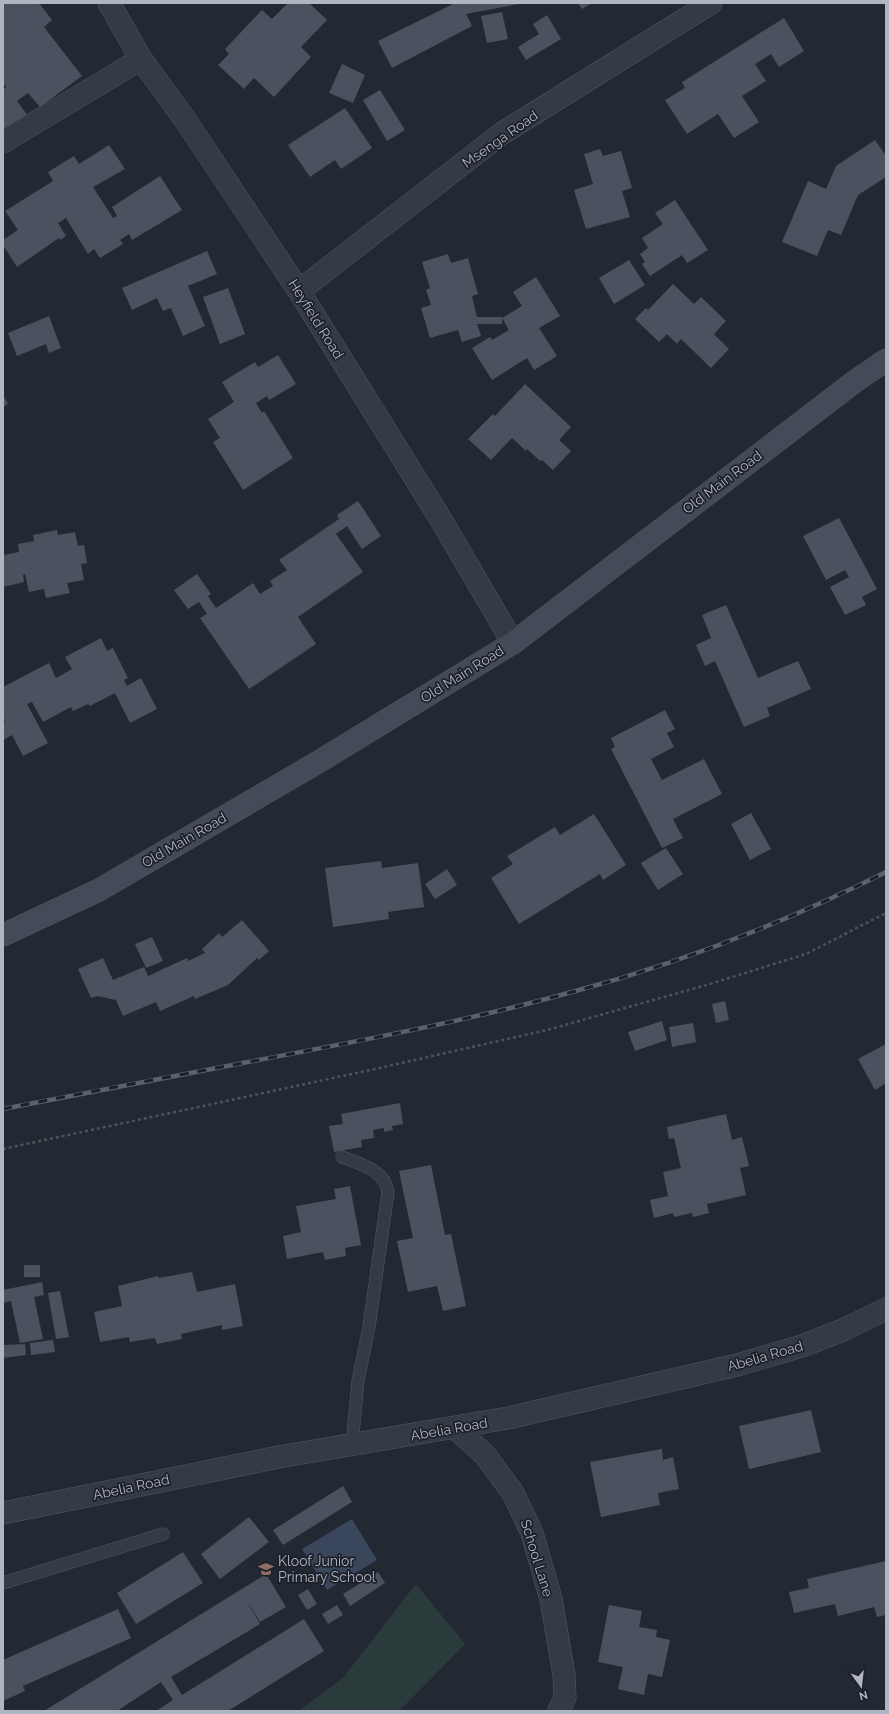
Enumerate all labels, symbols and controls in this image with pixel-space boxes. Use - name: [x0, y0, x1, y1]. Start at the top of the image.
- street label: Msenga Road: [459, 107, 541, 171]
- street label: Heyfield Road: [285, 276, 347, 362]
- street label: Old Main Road: [679, 447, 765, 517]
- street label: Old Main Road: [418, 642, 506, 706]
- street label: Old Main Road: [139, 809, 229, 871]
- street label: Abelia Road: [725, 1338, 805, 1374]
- street label: Abelia Road: [409, 1414, 489, 1444]
- street label: Abelia Road: [91, 1471, 171, 1503]
- street label: School Lane: [518, 1517, 556, 1599]
- place label: Kloof Junior Primary School: [278, 1553, 376, 1585]
- school or university icon: Kloof Junior Primary School: [257, 1560, 275, 1578]
- north arrow: [841, 1666, 881, 1706]
- text: N: [858, 1688, 869, 1703]

